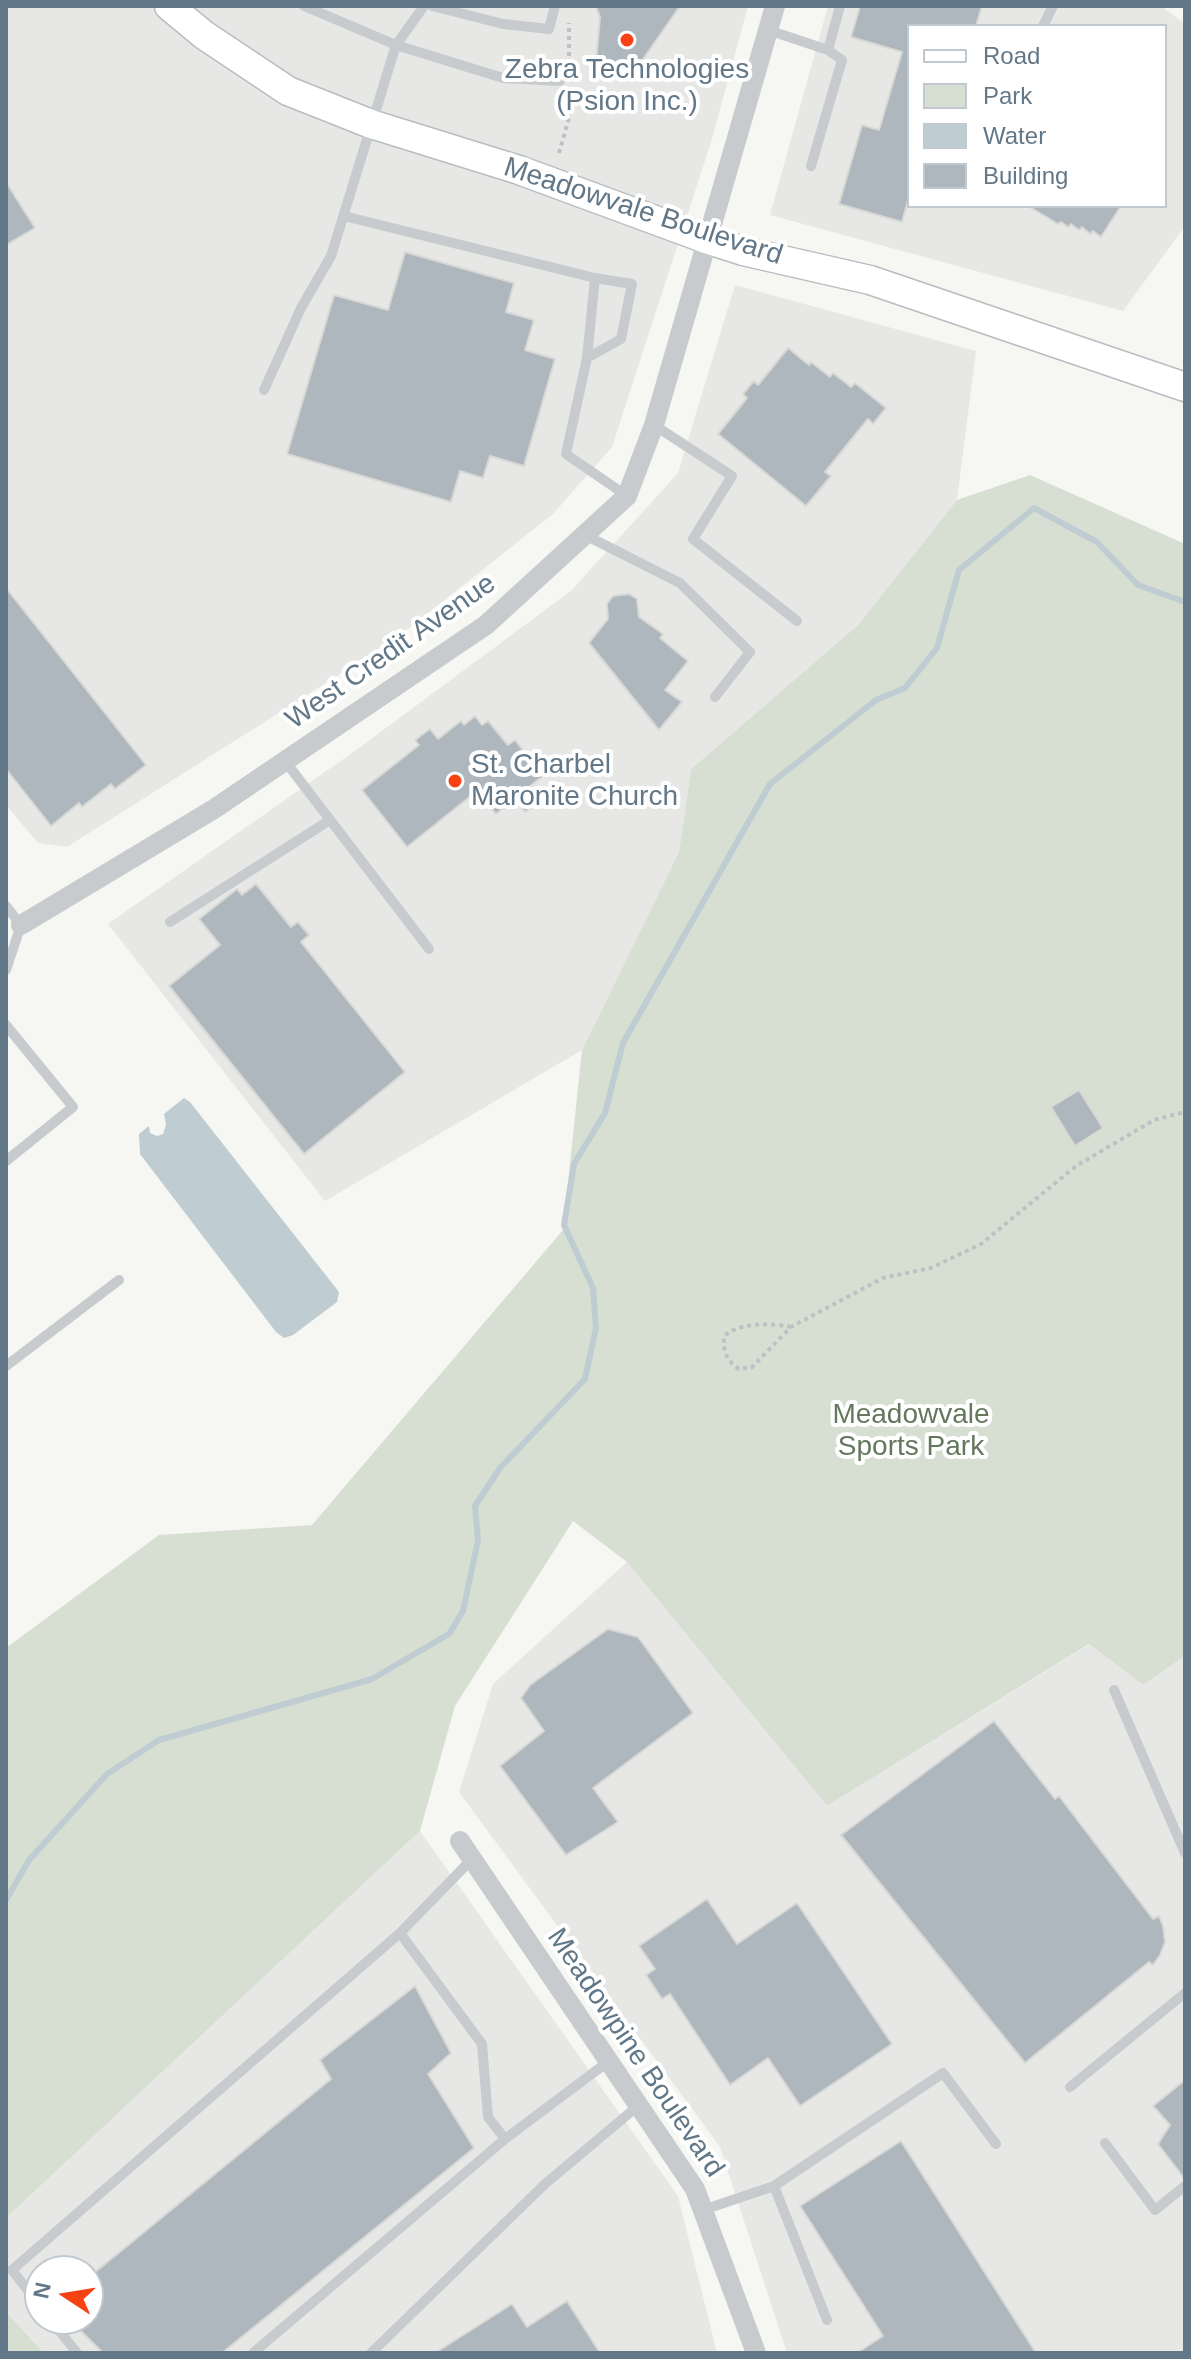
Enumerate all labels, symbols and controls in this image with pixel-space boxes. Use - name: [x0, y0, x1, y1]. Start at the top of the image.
- legend: [907, 24, 1167, 208]
- marker: Zebra Technologies (Psion Inc.): [618, 31, 636, 49]
- text: Road: [983, 42, 1040, 69]
- place label: Zebra Technologies (Psion Inc.): [505, 53, 749, 119]
- text: Park: [983, 82, 1032, 109]
- text: Water: [983, 122, 1046, 149]
- street label: Meadowvale Boulevard: [499, 151, 787, 273]
- text: Building: [983, 162, 1068, 189]
- street label: West Credit Avenue: [280, 567, 502, 737]
- place label: St. Charbel Maronite Church: [471, 748, 678, 814]
- marker: St. Charbel Maronite Church: [446, 772, 464, 790]
- park label: Meadowvale Sports Park: [832, 1398, 990, 1464]
- street label: Meadowpine Boulevard: [539, 1922, 731, 2184]
- north arrow: [24, 2255, 104, 2335]
- text: N: [28, 2280, 56, 2301]

